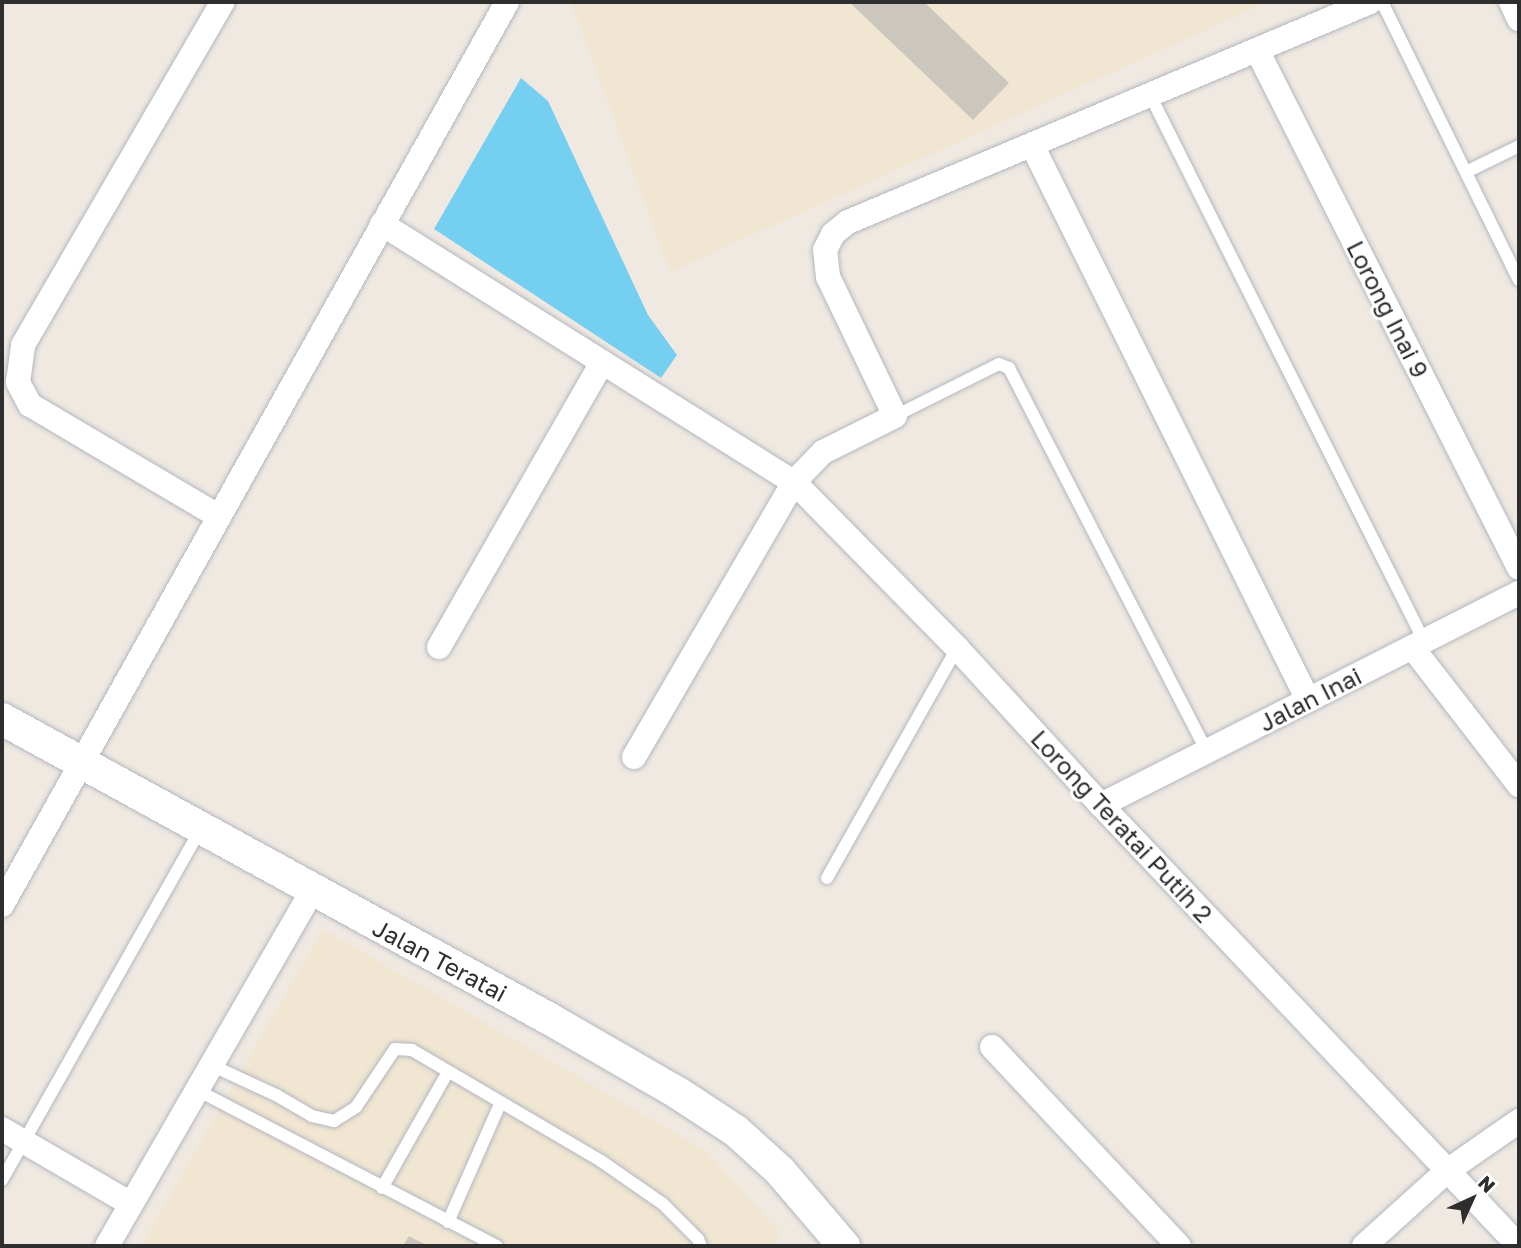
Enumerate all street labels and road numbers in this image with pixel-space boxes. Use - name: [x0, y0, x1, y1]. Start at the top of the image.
- street label: Lorong Inai 9: [1341, 236, 1435, 382]
- street label: Jalan Inai: [1254, 661, 1366, 737]
- street label: Lorong Teratai Putih 2: [1025, 724, 1219, 928]
- street label: Jalan Teratai: [368, 913, 512, 1007]

